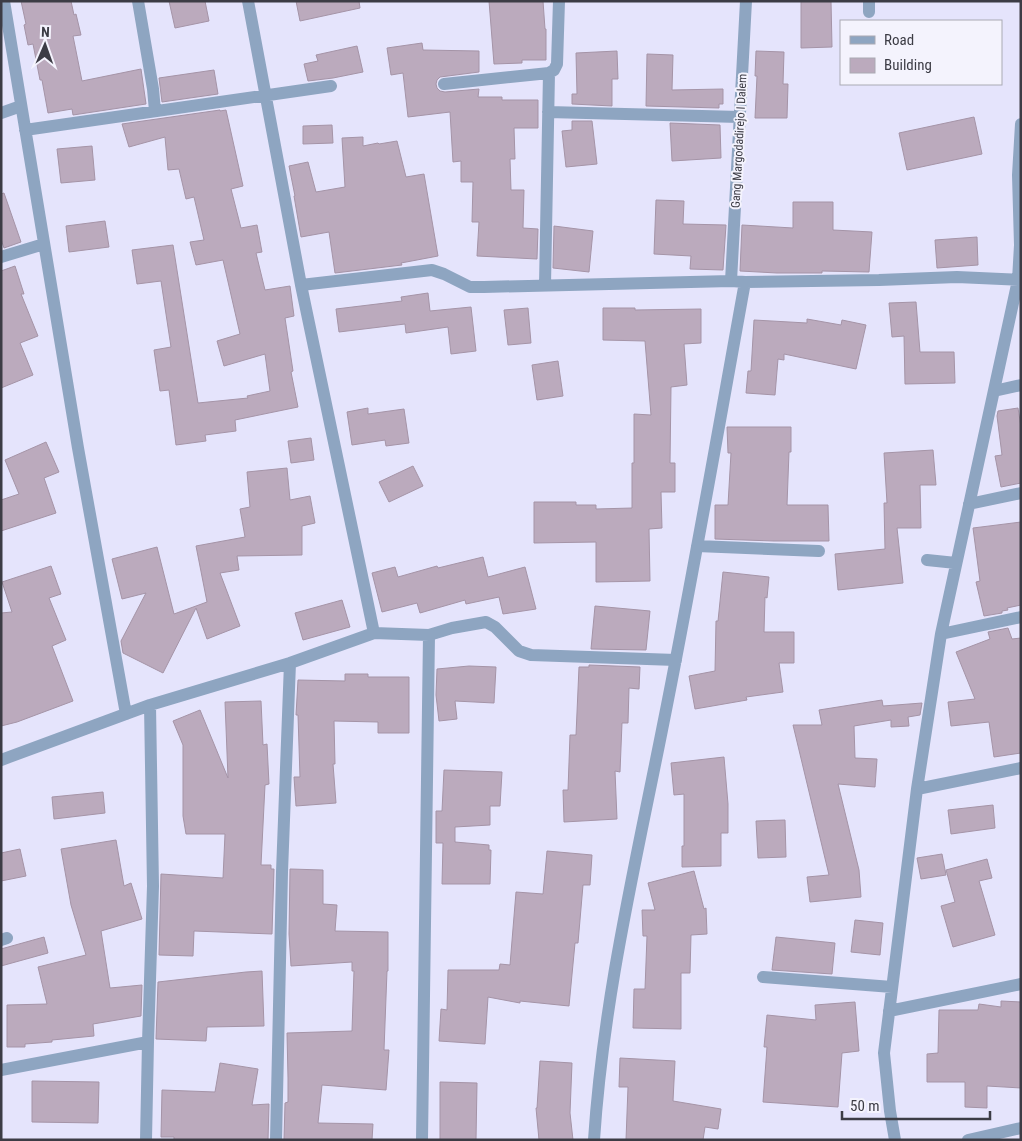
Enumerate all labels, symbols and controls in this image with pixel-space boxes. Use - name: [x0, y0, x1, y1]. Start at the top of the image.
- north arrow: [20, 20, 70, 70]
- legend: [840, 20, 1002, 85]
- text: N: [41, 24, 50, 40]
- text: Road: [884, 31, 914, 49]
- text: Building: [884, 56, 932, 74]
- street label: Gang Margodadirejo I Dalem: [728, 74, 750, 208]
- scale bar: [842, 1088, 990, 1120]
- text: 50 m: [850, 1097, 880, 1115]

